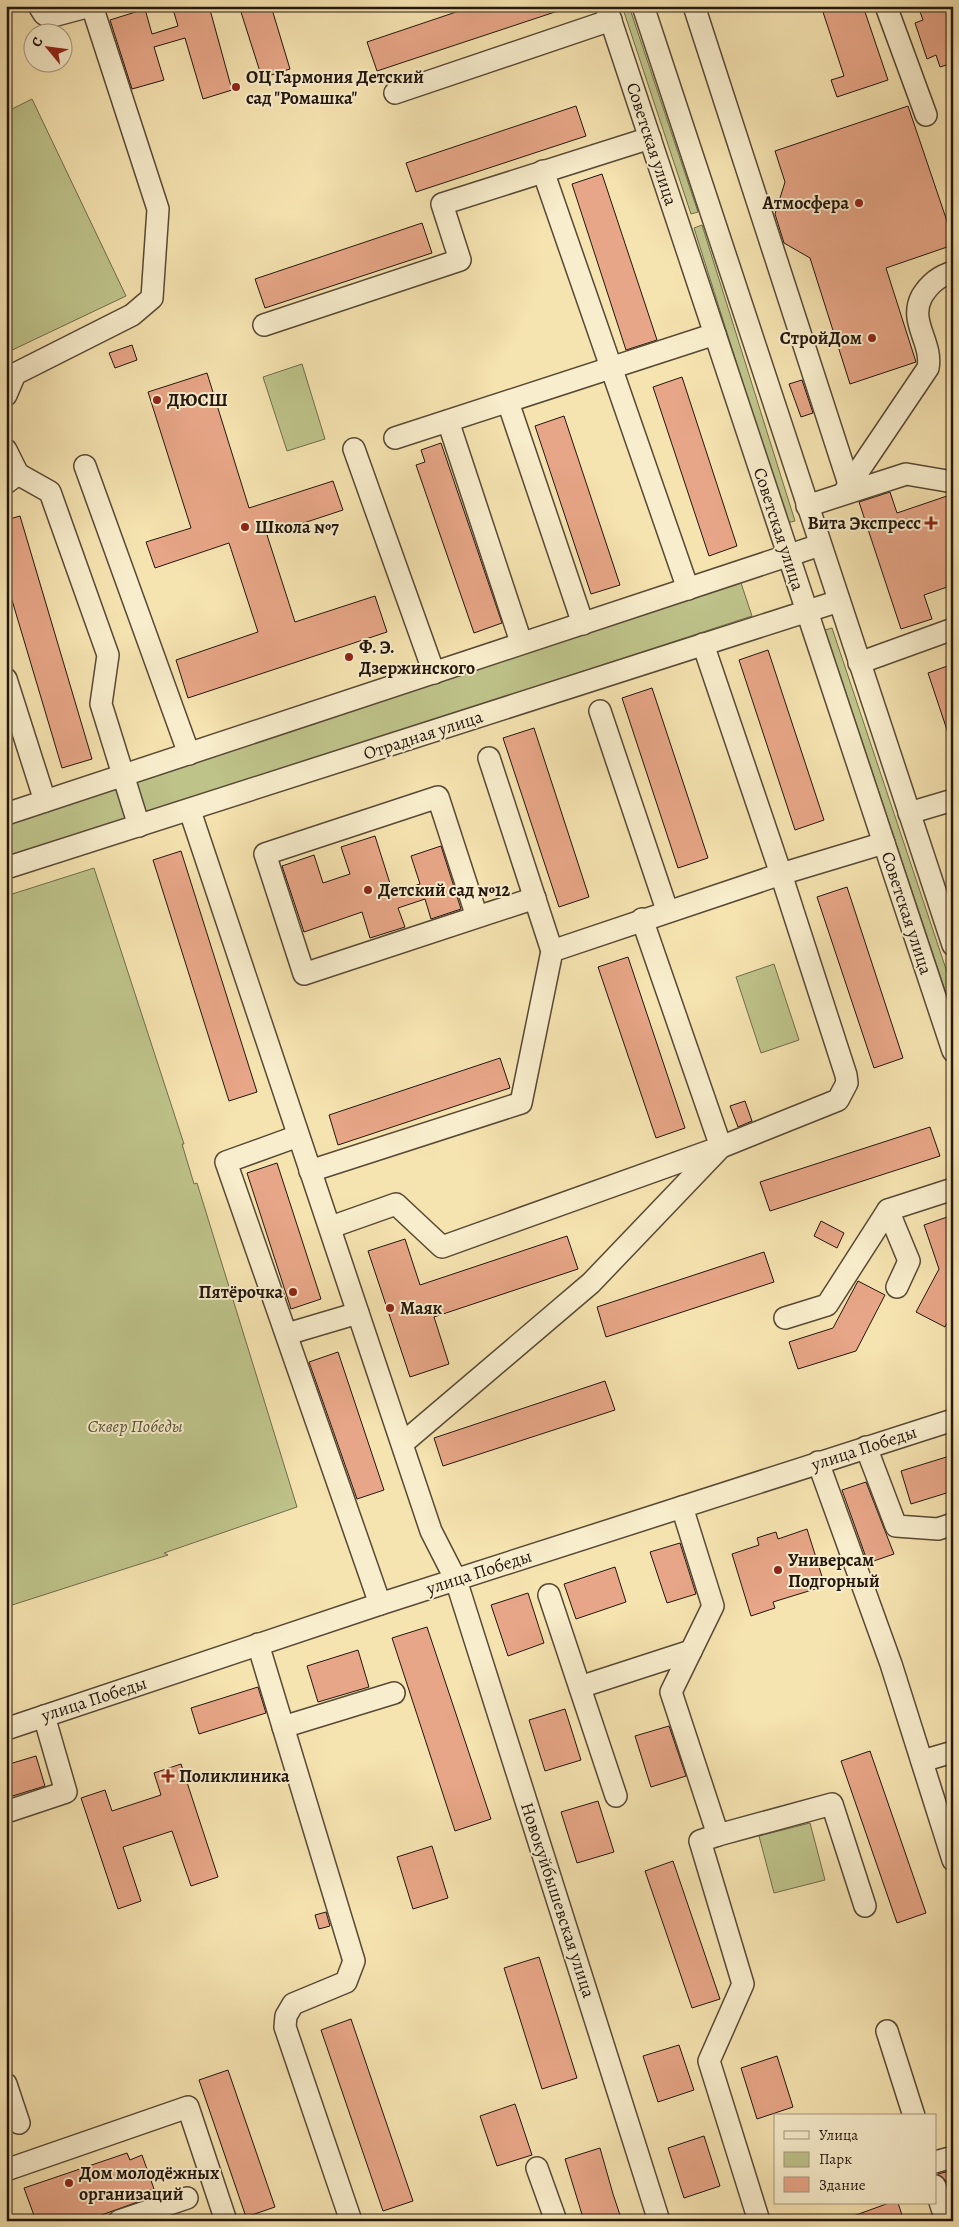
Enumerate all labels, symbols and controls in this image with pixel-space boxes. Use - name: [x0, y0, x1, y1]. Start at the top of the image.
- north arrow: [22, 22, 72, 72]
- text: С: [27, 33, 48, 50]
- place label: ОЦ Гармония Детский сад "Ромашка": [246, 65, 424, 110]
- street label: Советская улица: [621, 79, 683, 209]
- marker: ОЦ Гармония Детский сад "Ромашка": [230, 81, 242, 93]
- place label: Атмосфера: [762, 191, 849, 215]
- marker: Атмосфера: [853, 197, 865, 209]
- place label: СтройДом: [780, 326, 862, 350]
- marker: СтройДом: [866, 332, 878, 344]
- place label: ДЮСШ: [167, 388, 228, 412]
- marker: ДЮСШ: [151, 394, 163, 406]
- street label: Советская улица: [748, 464, 810, 594]
- place label: Вита Экспресс: [807, 511, 921, 535]
- place label: Школа №7: [255, 515, 339, 539]
- marker: Вита Экспресс: [925, 517, 937, 529]
- marker: Школа №7: [239, 521, 251, 533]
- place label: Ф. Э. Дзержинского: [359, 635, 475, 680]
- marker: Ф. Э. Дзержинского: [343, 651, 355, 663]
- street label: Отрадная улица: [360, 704, 486, 766]
- street label: Советская улица: [876, 848, 938, 978]
- place label: Детский сад №12: [378, 878, 510, 902]
- marker: Детский сад №12: [362, 884, 374, 896]
- place label: Пятёрочка: [199, 1280, 283, 1304]
- marker: Пятёрочка: [287, 1286, 299, 1298]
- place label: Маяк: [400, 1296, 443, 1320]
- marker: Маяк: [384, 1302, 396, 1314]
- park label: Сквер Победы: [87, 1414, 183, 1438]
- street label: улица Победы: [807, 1420, 920, 1477]
- street label: улица Победы: [422, 1544, 535, 1601]
- place label: Универсам Подгорный: [788, 1548, 880, 1593]
- marker: Универсам Подгорный: [772, 1564, 784, 1576]
- street label: улица Победы: [37, 1671, 150, 1728]
- place label: Поликлиника: [179, 1764, 290, 1788]
- marker: Поликлиника: [161, 1769, 175, 1783]
- street label: Новокуйбышевская улица: [515, 1799, 601, 2001]
- legend: [774, 2114, 936, 2204]
- text: Улица: [819, 2125, 858, 2145]
- text: Парк: [819, 2149, 852, 2169]
- place label: Дом молодёжных организаций: [79, 2161, 220, 2206]
- text: Здание: [819, 2175, 866, 2195]
- marker: Дом молодёжных организаций: [63, 2177, 75, 2189]

